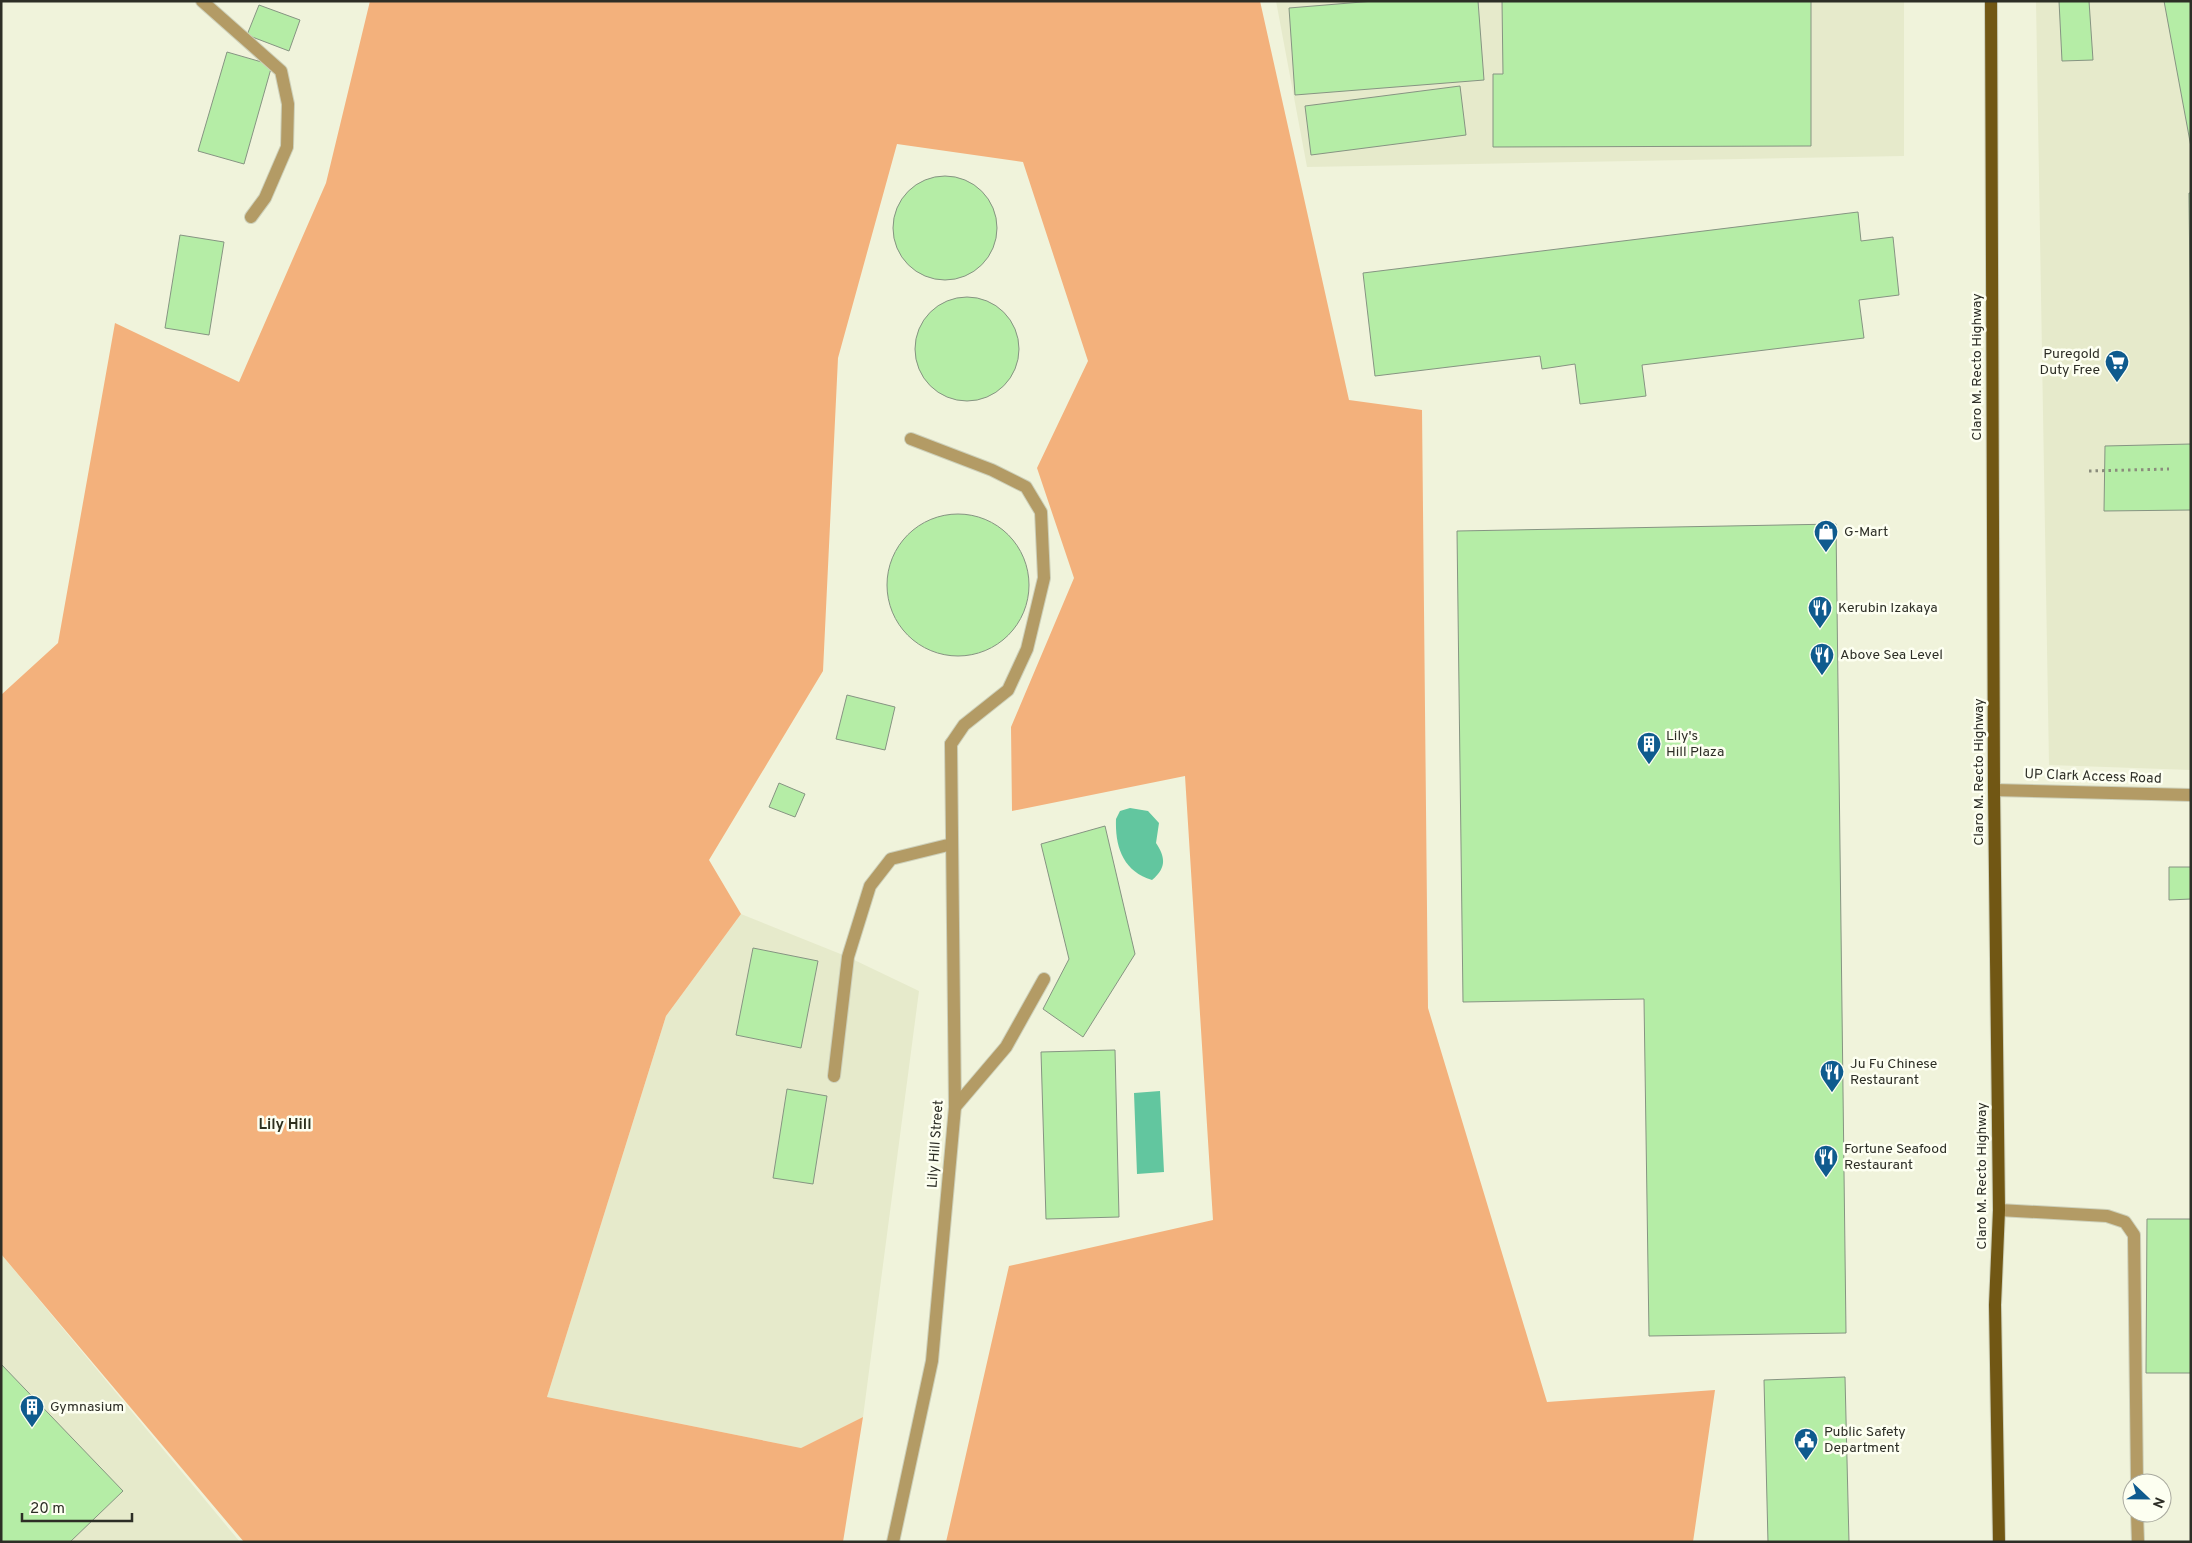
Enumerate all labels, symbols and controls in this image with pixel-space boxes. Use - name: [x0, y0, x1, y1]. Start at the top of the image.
- street label: Claro M. Recto Highway: [1969, 293, 1986, 441]
- place label: Puregold Duty Free: [2040, 346, 2100, 379]
- supermarket icon: Puregold Duty Free: [2104, 349, 2130, 383]
- shop icon: G-Mart: [1813, 519, 1839, 553]
- place label: G-Mart: [1844, 524, 1888, 541]
- restaurant icon: Kerubin Izakaya: [1807, 595, 1833, 629]
- place label: Kerubin Izakaya: [1838, 600, 1938, 617]
- restaurant icon: Above Sea Level: [1809, 642, 1835, 676]
- place label: Above Sea Level: [1840, 647, 1943, 664]
- street label: Claro M. Recto Highway: [1971, 698, 1988, 846]
- place label: Lily's Hill Plaza: [1666, 728, 1724, 761]
- building icon: Lily's Hill Plaza: [1636, 731, 1662, 765]
- street label: UP Clark Access Road: [2024, 766, 2162, 788]
- place label: Ju Fu Chinese Restaurant: [1850, 1056, 1937, 1089]
- restaurant icon: Ju Fu Chinese Restaurant: [1819, 1059, 1845, 1093]
- street label: Lily Hill Street: [924, 1099, 948, 1189]
- street label: Claro M. Recto Highway: [1974, 1102, 1991, 1250]
- district label: Lily Hill: [258, 1116, 312, 1135]
- place label: Fortune Seafood Restaurant: [1844, 1141, 1947, 1174]
- restaurant icon: Fortune Seafood Restaurant: [1813, 1144, 1839, 1178]
- building icon: Gymnasium: [19, 1394, 45, 1428]
- place label: Gymnasium: [50, 1399, 124, 1416]
- place label: Public Safety Department: [1824, 1424, 1906, 1457]
- public building icon: Public Safety Department: [1793, 1427, 1819, 1461]
- north arrow: [2122, 1473, 2172, 1523]
- scale bar: [22, 1490, 132, 1522]
- text: N: [2148, 1494, 2167, 1510]
- text: 20 m: [30, 1500, 65, 1519]

